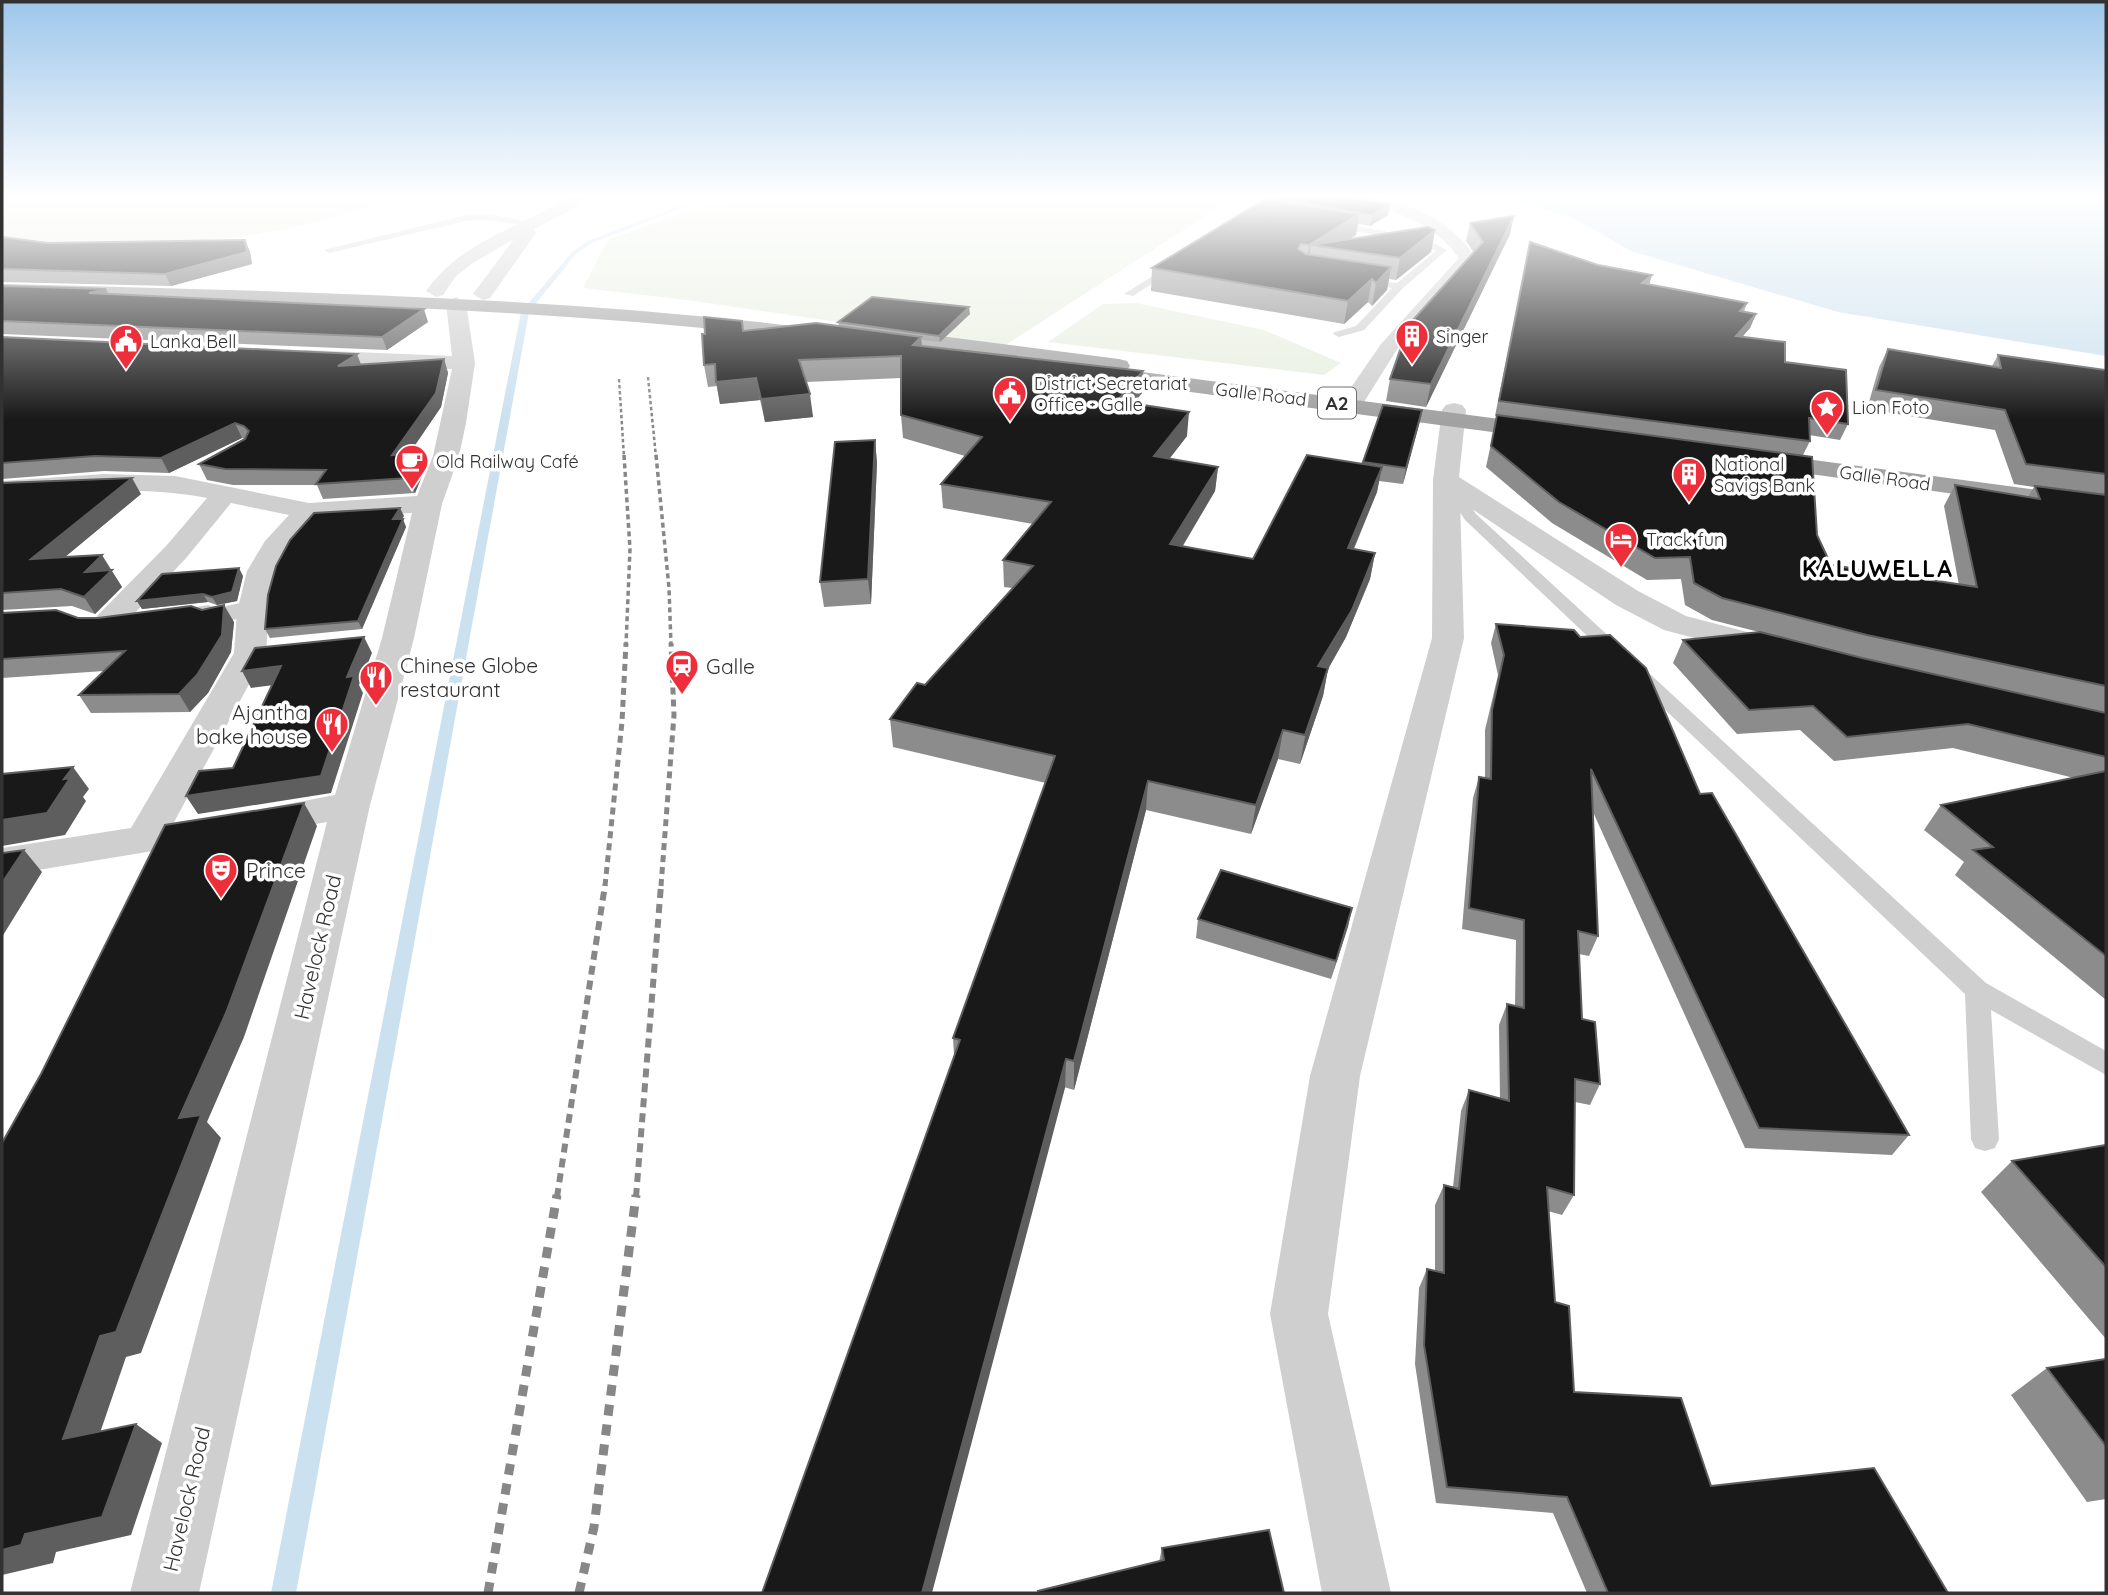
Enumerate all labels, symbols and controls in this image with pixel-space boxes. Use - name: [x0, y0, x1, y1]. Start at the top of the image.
- building icon: Singer: [1393, 317, 1431, 366]
- public building icon: Lanka Bell: [107, 322, 145, 371]
- place label: Singer: [1436, 325, 1488, 348]
- place label: Lanka Bell: [150, 330, 236, 353]
- place label: District Secretariat Office - Galle: [1034, 372, 1188, 416]
- public building icon: District Secretariat Office - Galle: [991, 374, 1029, 423]
- street label: Galle Road: [1214, 377, 1308, 411]
- road number: A2: [1318, 388, 1356, 418]
- place icon: Lion Foto: [1808, 388, 1846, 437]
- place label: Lion Foto: [1852, 396, 1929, 419]
- cafe icon: Old Railway Café: [393, 442, 431, 491]
- place label: Old Railway Café: [436, 450, 579, 473]
- place label: National Savigs Bank: [1714, 453, 1815, 497]
- building icon: National Savigs Bank: [1670, 455, 1708, 504]
- street label: Galle Road: [1838, 460, 1932, 496]
- hotel icon: Track fun: [1602, 520, 1640, 569]
- place label: Track fun: [1646, 528, 1724, 551]
- district label: KALUWELLA: [1802, 554, 1954, 583]
- station icon: Galle: [663, 647, 701, 696]
- place label: Chinese Globe restaurant: [400, 652, 538, 702]
- place label: Galle: [706, 653, 755, 679]
- restaurant icon: Chinese Globe restaurant: [357, 658, 395, 707]
- place label: Ajantha bake house: [196, 699, 308, 749]
- restaurant icon: Ajantha bake house: [313, 705, 351, 754]
- theatre icon: Prince: [202, 851, 240, 900]
- place label: Prince: [246, 857, 306, 883]
- street label: Havelock Road: [288, 872, 346, 1022]
- street label: Havelock Road: [157, 1424, 215, 1574]

